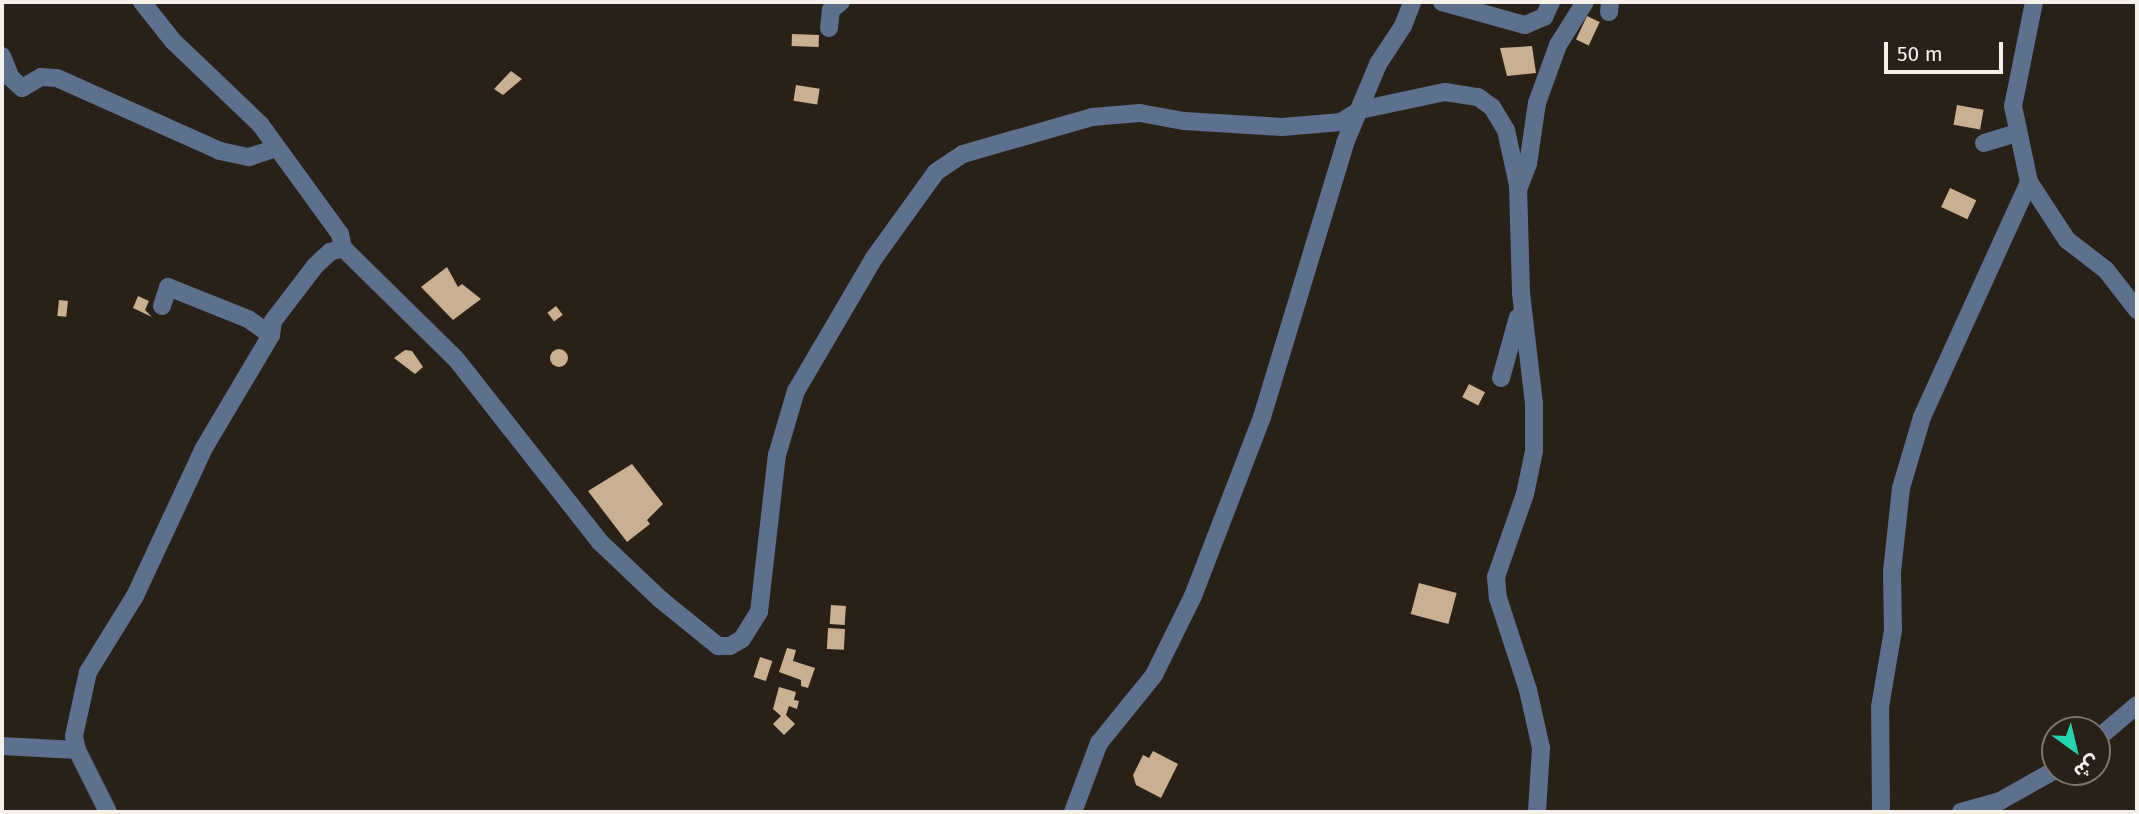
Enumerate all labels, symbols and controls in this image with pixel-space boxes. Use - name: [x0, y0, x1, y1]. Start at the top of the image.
- scale bar: [1887, 28, 2006, 72]
- text: 50 m: [1897, 41, 1943, 67]
- north arrow: [2041, 716, 2111, 786]
- text: ش: [2070, 750, 2104, 784]

